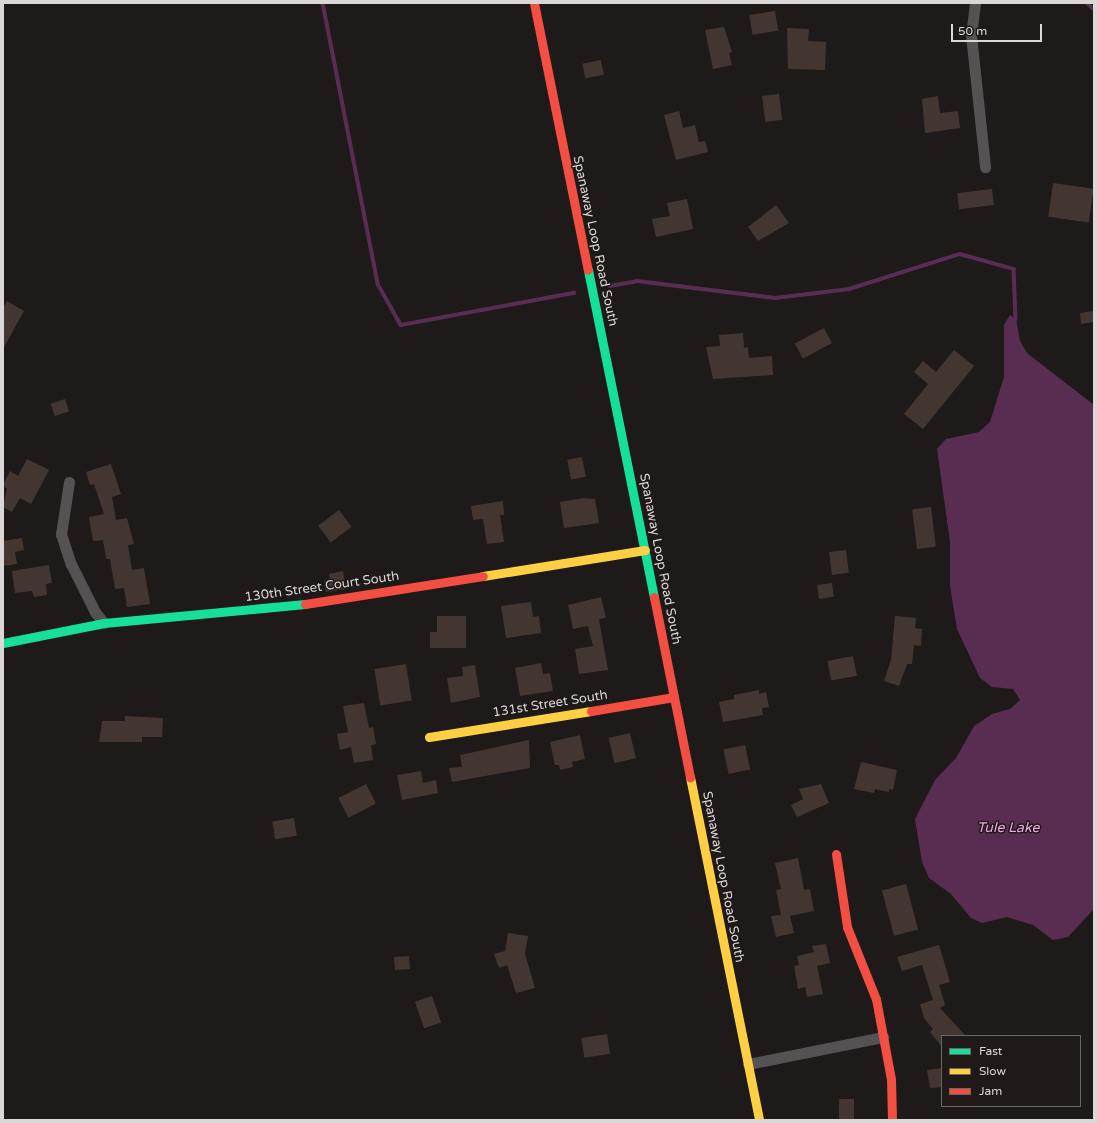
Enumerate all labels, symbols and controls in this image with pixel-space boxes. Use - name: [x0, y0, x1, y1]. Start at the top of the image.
- scale bar: [953, 16, 1044, 42]
- text: 50 m: [958, 24, 987, 38]
- street label: Spanaway Loop Road South: [569, 154, 621, 328]
- street label: Spanaway Loop Road South: [636, 472, 684, 646]
- street label: 130th Street Court South: [244, 568, 400, 606]
- street label: 131st Street South: [491, 687, 609, 721]
- street label: Spanaway Loop Road South: [699, 790, 747, 964]
- water label: Tule Lake: [977, 820, 1039, 836]
- legend: [941, 1035, 1081, 1107]
- text: Fast: [979, 1044, 1002, 1058]
- text: Slow: [979, 1064, 1006, 1078]
- text: Jam: [979, 1084, 1002, 1098]

